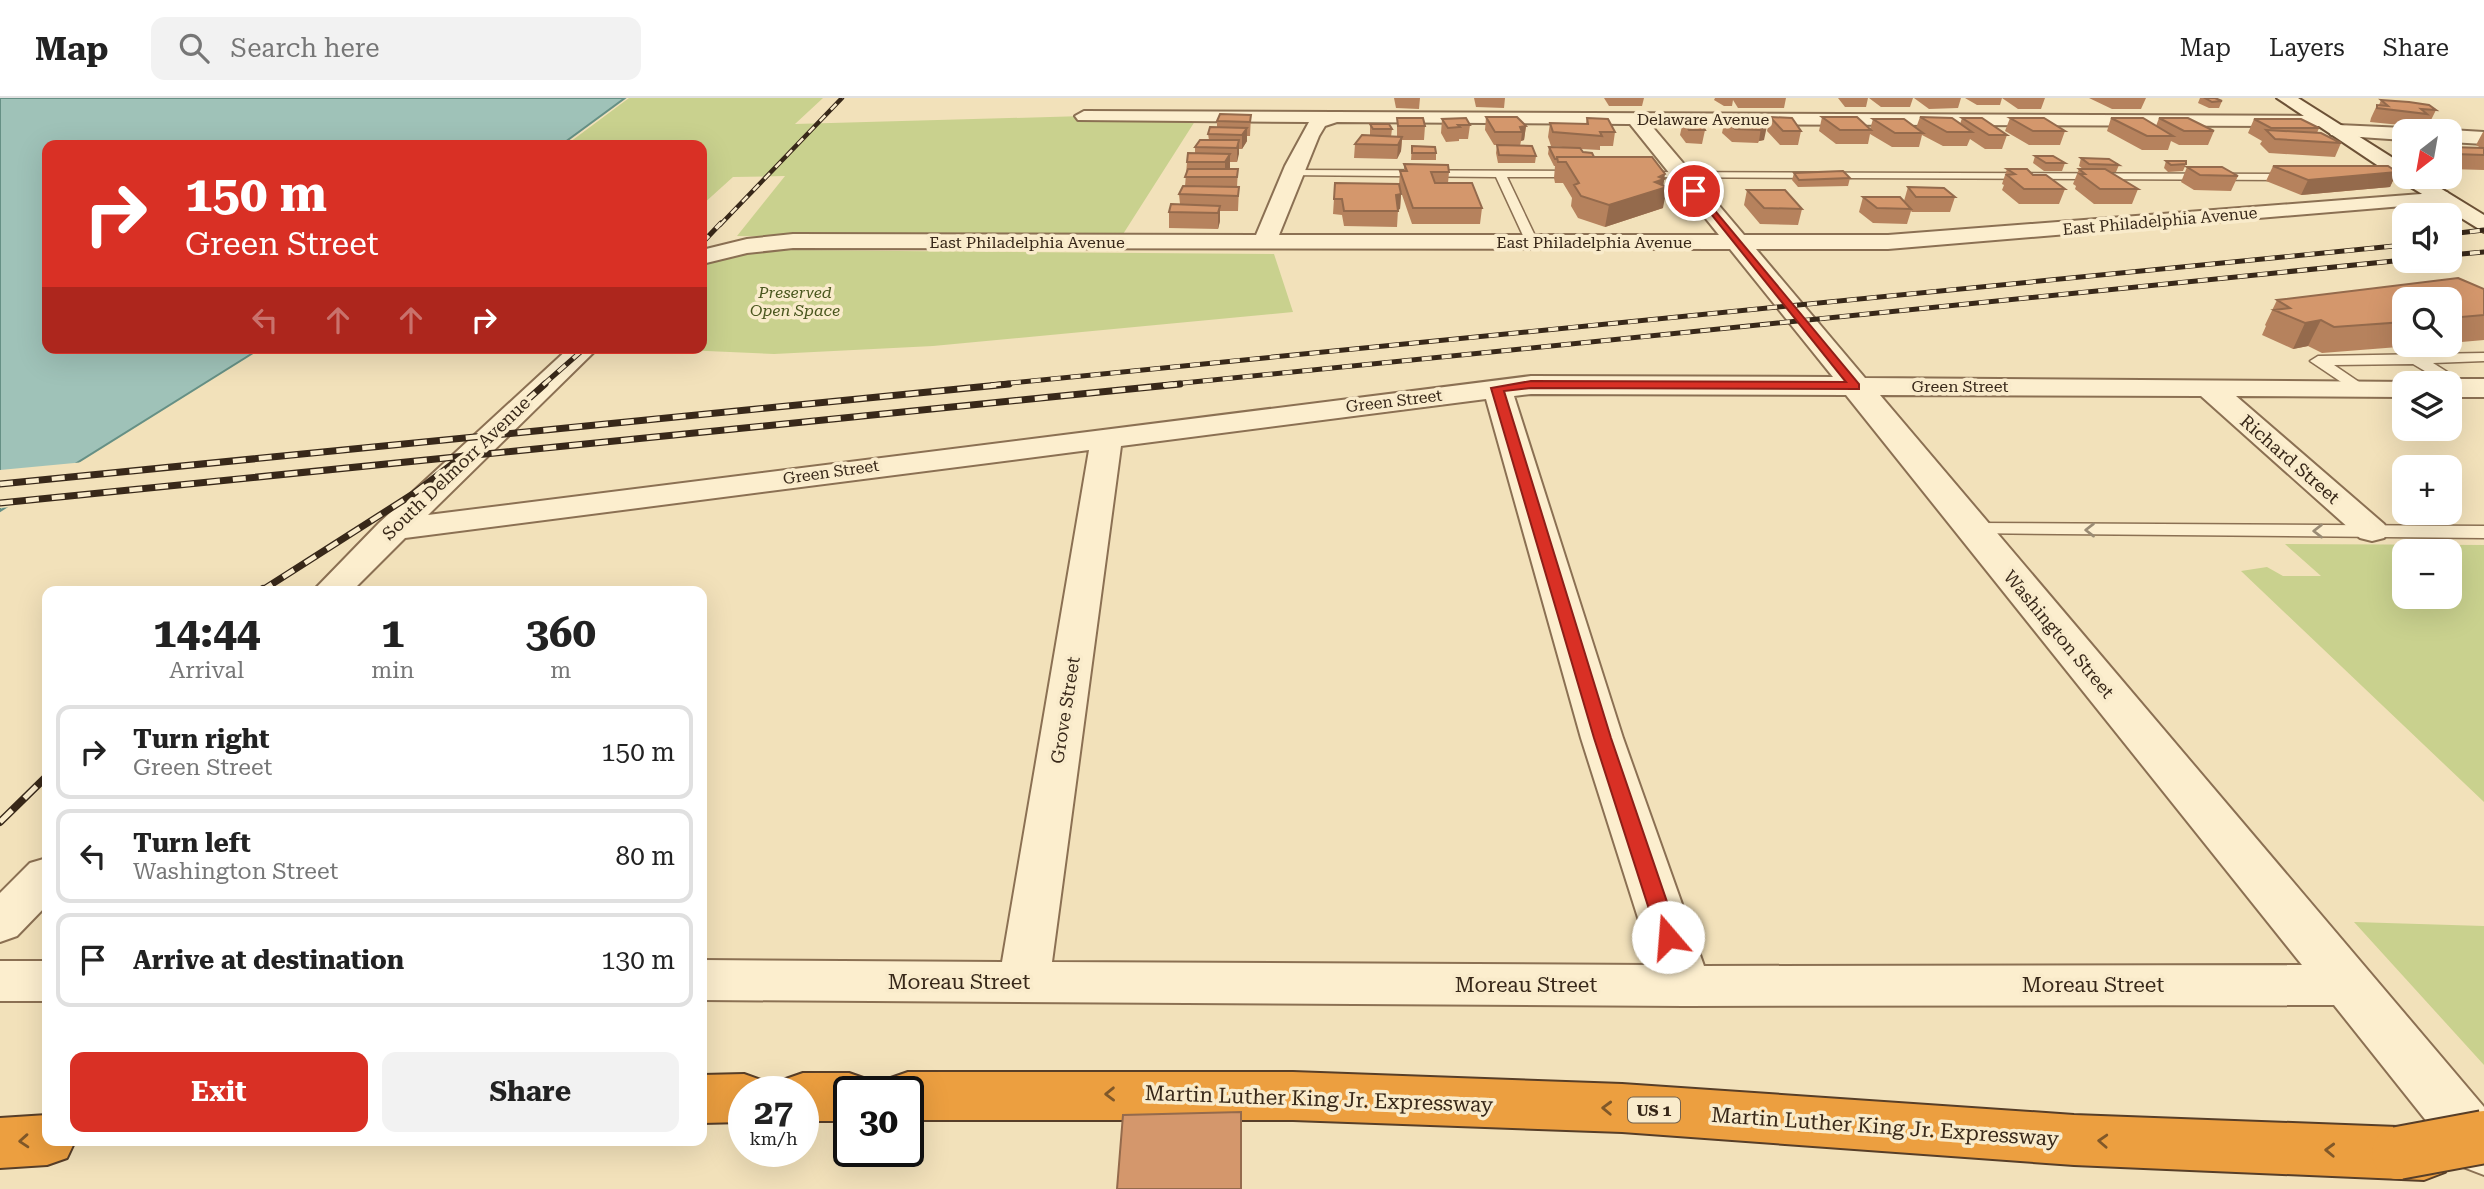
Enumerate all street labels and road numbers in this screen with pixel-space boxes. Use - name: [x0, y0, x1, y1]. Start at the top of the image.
- street label: Delaware Avenue: [1637, 110, 1770, 129]
- street label: East Philadelphia Avenue: [2062, 203, 2258, 239]
- street label: East Philadelphia Avenue: [929, 233, 1125, 252]
- street label: East Philadelphia Avenue: [1496, 233, 1692, 252]
- street label: Green Street: [1912, 377, 2008, 396]
- street label: Green Street: [1345, 386, 1443, 416]
- street label: South Delmorr Avenue: [378, 392, 534, 544]
- street label: Richard Street: [2236, 410, 2344, 508]
- street label: Green Street: [782, 456, 880, 488]
- street label: Washington Street: [1999, 566, 2119, 703]
- street label: Grove Street: [1046, 655, 1084, 765]
- street label: Moreau Street: [888, 970, 1030, 994]
- street label: Moreau Street: [1455, 973, 1597, 997]
- street label: Moreau Street: [2022, 973, 2164, 997]
- street label: Martin Luther King Jr. Expressway: [1144, 1081, 1494, 1117]
- road number: US 1: [1628, 1098, 1680, 1122]
- street label: Martin Luther King Jr. Expressway: [1710, 1103, 2060, 1151]

